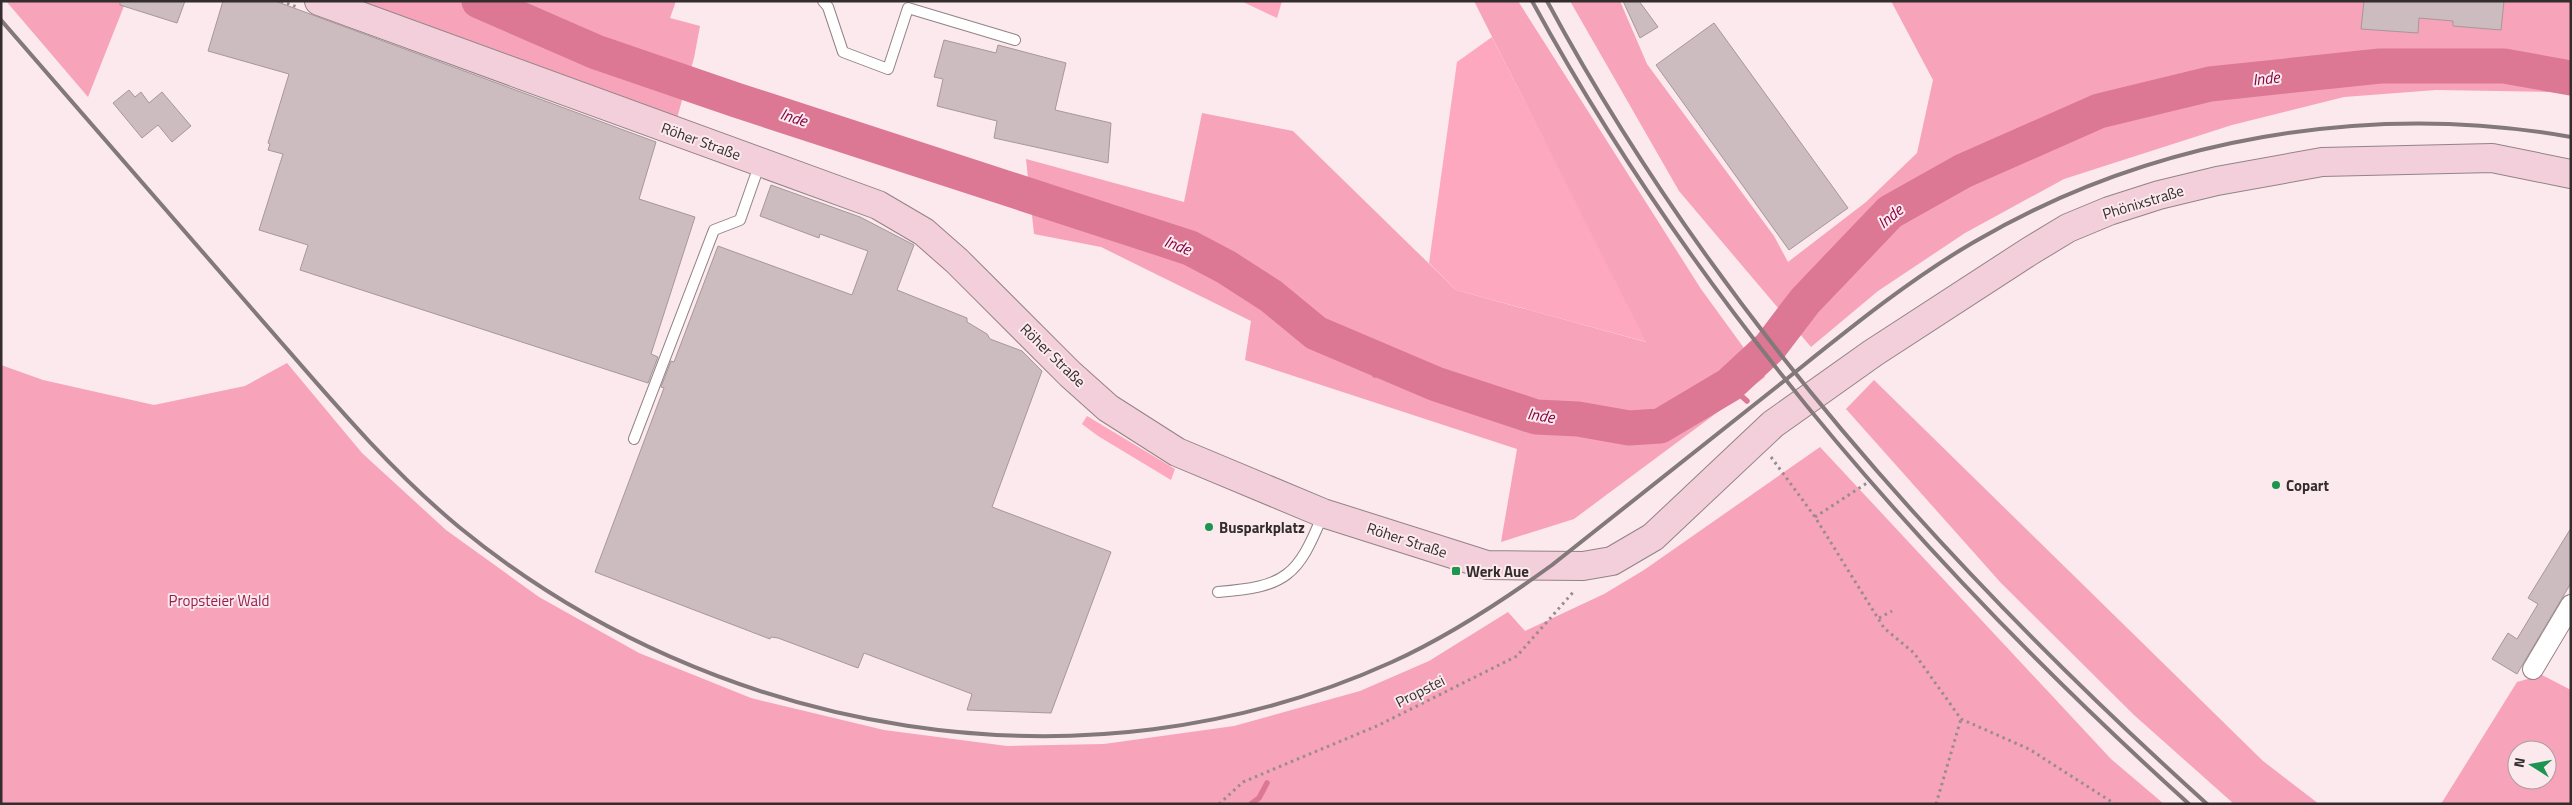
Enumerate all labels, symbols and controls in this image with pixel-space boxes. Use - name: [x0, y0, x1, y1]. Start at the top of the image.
- water label: Inde: [2251, 64, 2282, 91]
- water label: Inde: [777, 101, 812, 133]
- street label: Röher Straße: [658, 116, 744, 166]
- street label: Phönixstraße: [2099, 179, 2187, 225]
- water label: Inde: [1872, 197, 1909, 234]
- water label: Inde: [1161, 229, 1196, 262]
- street label: Röher Straße: [1015, 318, 1091, 392]
- water label: Inde: [1526, 401, 1558, 429]
- place label: Copart: [2286, 474, 2329, 497]
- marker: Copart: [2270, 479, 2282, 491]
- place label: Busparkplatz: [1219, 516, 1305, 539]
- street label: Röher Straße: [1364, 516, 1450, 564]
- marker: Busparkplatz: [1203, 521, 1215, 533]
- place label: Werk Aue: [1466, 560, 1529, 583]
- marker: Werk Aue: [1450, 565, 1462, 577]
- park label: Propsteier Wald: [169, 589, 269, 612]
- street label: Propstei: [1391, 669, 1449, 713]
- north arrow: [2507, 740, 2557, 790]
- text: N: [2508, 756, 2530, 769]

